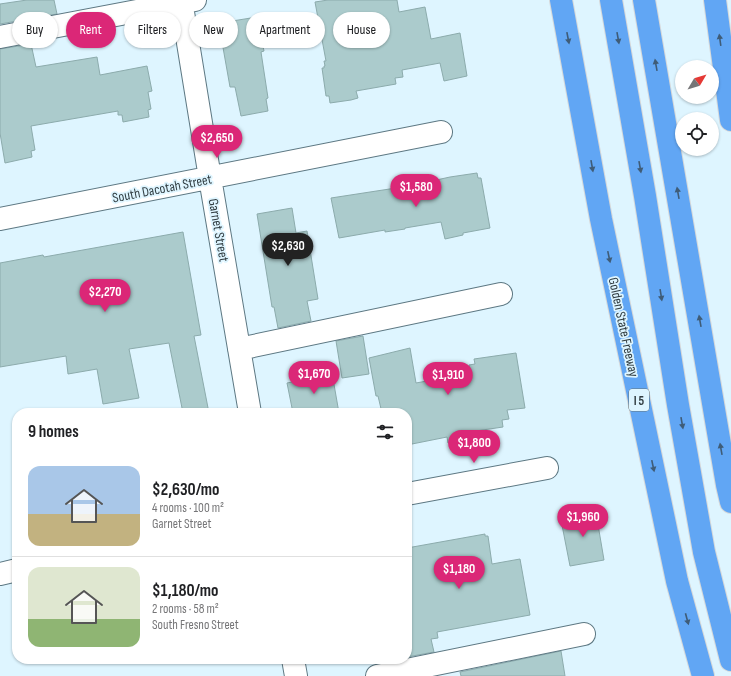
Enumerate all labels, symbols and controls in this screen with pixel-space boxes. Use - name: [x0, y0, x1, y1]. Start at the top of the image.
- chip: Buy: [12, 12, 58, 48]
- chip: Rent: [66, 12, 116, 48]
- chip: Filters: [124, 12, 181, 48]
- chip: New: [189, 12, 238, 48]
- chip: Apartment: [246, 12, 325, 48]
- chip: House: [333, 12, 390, 48]
- one-way arrow: [566, 32, 572, 44]
- one-way arrow: [615, 32, 621, 45]
- one-way arrow: [717, 34, 723, 46]
- one-way arrow: [652, 59, 658, 71]
- north arrow: [675, 60, 719, 104]
- map controls: [675, 60, 719, 156]
- button: locate: [675, 112, 719, 156]
- pin: $2,650: [184, 125, 250, 159]
- text: $2,650: [200, 130, 234, 146]
- one-way arrow: [589, 160, 595, 172]
- one-way arrow: [637, 160, 643, 173]
- street label: South Dacotah Street: [111, 171, 213, 206]
- pin: $1,580: [383, 174, 449, 208]
- text: $1,580: [399, 179, 433, 195]
- one-way arrow: [675, 187, 681, 199]
- street label: Garnet Street: [205, 197, 232, 263]
- pin: $2,630: [255, 233, 321, 267]
- text: $2,630: [271, 238, 305, 254]
- one-way arrow: [607, 251, 613, 263]
- street label: Golden State Freeway: [605, 276, 642, 379]
- pin: $2,270: [72, 279, 138, 313]
- text: $2,270: [89, 284, 121, 300]
- one-way arrow: [658, 289, 664, 301]
- one-way arrow: [696, 315, 702, 327]
- pin: $1,670: [281, 361, 347, 395]
- pin: $1,910: [415, 362, 481, 396]
- text: $1,670: [298, 366, 330, 382]
- text: $1,910: [432, 367, 464, 383]
- road number: I 5: [629, 389, 649, 411]
- one-way arrow: [679, 417, 685, 429]
- icon: filters: [374, 421, 396, 443]
- text: 9 homes: [28, 422, 79, 442]
- pin: $1,800: [441, 430, 507, 464]
- text: $1,800: [457, 435, 491, 451]
- one-way arrow: [718, 443, 724, 456]
- one-way arrow: [650, 460, 656, 472]
- text: $2,630/mo: [152, 480, 220, 500]
- icon: home: [60, 482, 108, 530]
- text: 4 rooms · 100 m²: [152, 500, 224, 516]
- pin: $1,960: [550, 504, 616, 538]
- text: $1,960: [566, 509, 600, 525]
- text: Garnet Street: [152, 516, 211, 532]
- pin: $1,180: [426, 556, 492, 590]
- text: $1,180: [443, 561, 475, 577]
- text: $1,180/mo: [152, 581, 218, 601]
- icon: home: [60, 583, 108, 631]
- text: 2 rooms · 58 m²: [152, 601, 219, 617]
- one-way arrow: [684, 613, 690, 625]
- text: South Fresno Street: [152, 617, 239, 633]

